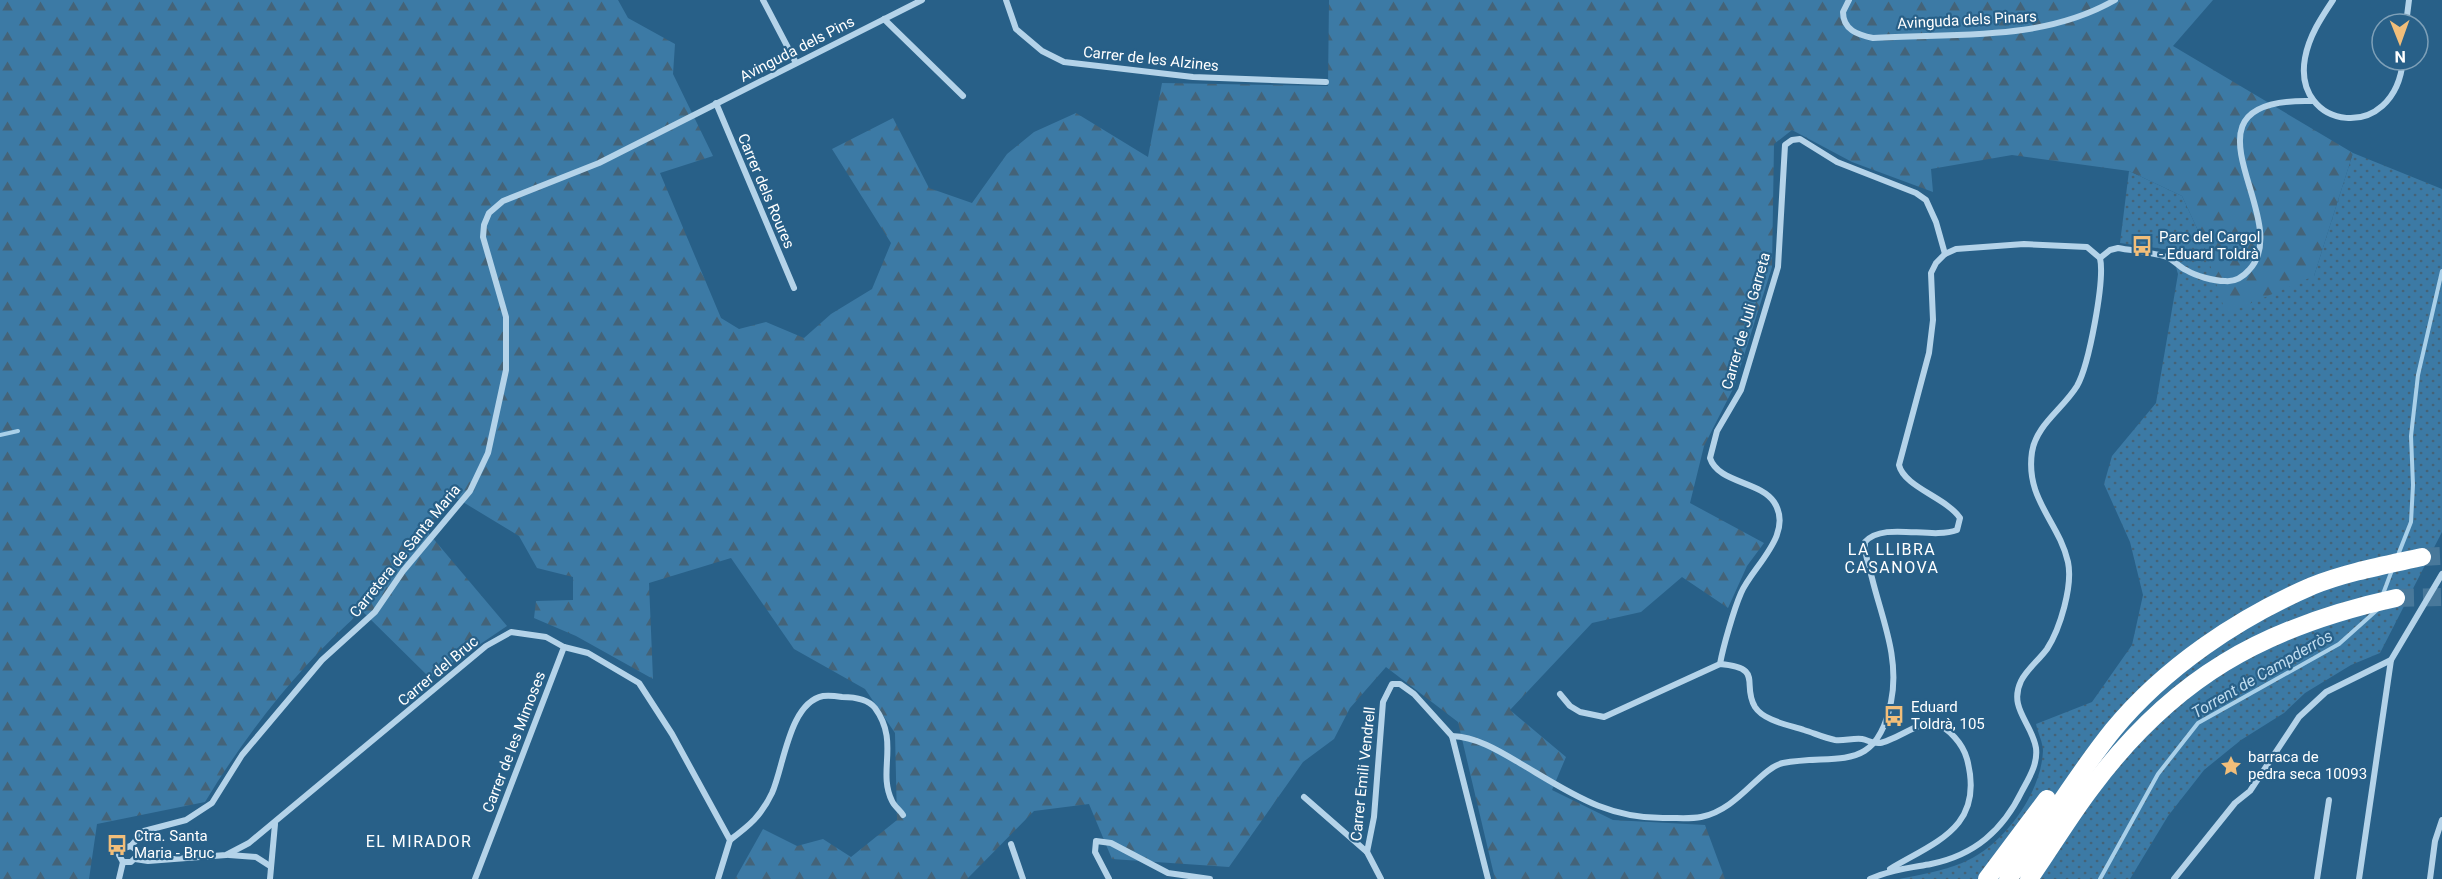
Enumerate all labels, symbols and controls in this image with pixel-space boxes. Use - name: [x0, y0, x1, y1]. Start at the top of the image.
- street label: Avinguda dels Pinars: [1897, 7, 2037, 33]
- street label: Avinguda dels Pins: [737, 12, 857, 86]
- north arrow: [2370, 12, 2430, 72]
- street label: Carrer de les Alzines: [1082, 43, 1220, 75]
- text: N: [2394, 47, 2406, 66]
- street label: Carrer dels Roures: [734, 131, 798, 251]
- place label: Parc del Cargol - Eduard Toldrà: [2159, 228, 2260, 263]
- bus stop icon: Parc del Cargol - Eduard Toldrà: [2130, 234, 2154, 258]
- street label: Carrer de Juli Garreta: [1718, 250, 1774, 392]
- street label: Carretera de Santa Maria: [346, 481, 464, 621]
- district label: LA LLIBRA CASANOVA: [1844, 540, 1940, 577]
- water label: Torrent de Campderròs: [2188, 626, 2336, 722]
- street label: Carrer del Bruc: [394, 632, 482, 710]
- street label: Carrer de les Mimoses: [479, 669, 549, 815]
- place label: Eduard Toldrà, 105: [1911, 698, 1985, 733]
- bus stop icon: Eduard Toldrà, 105: [1882, 704, 1906, 728]
- street label: Carrer Emili Vendrell: [1347, 706, 1379, 842]
- place label: barraca de pedra seca 10093: [2248, 748, 2367, 783]
- place icon: barraca de pedra seca 10093: [2219, 754, 2243, 778]
- place label: Ctra. Santa Maria - Bruc: [134, 827, 214, 862]
- district label: EL MIRADOR: [366, 832, 472, 851]
- bus stop icon: Ctra. Santa Maria - Bruc: [105, 833, 129, 857]

